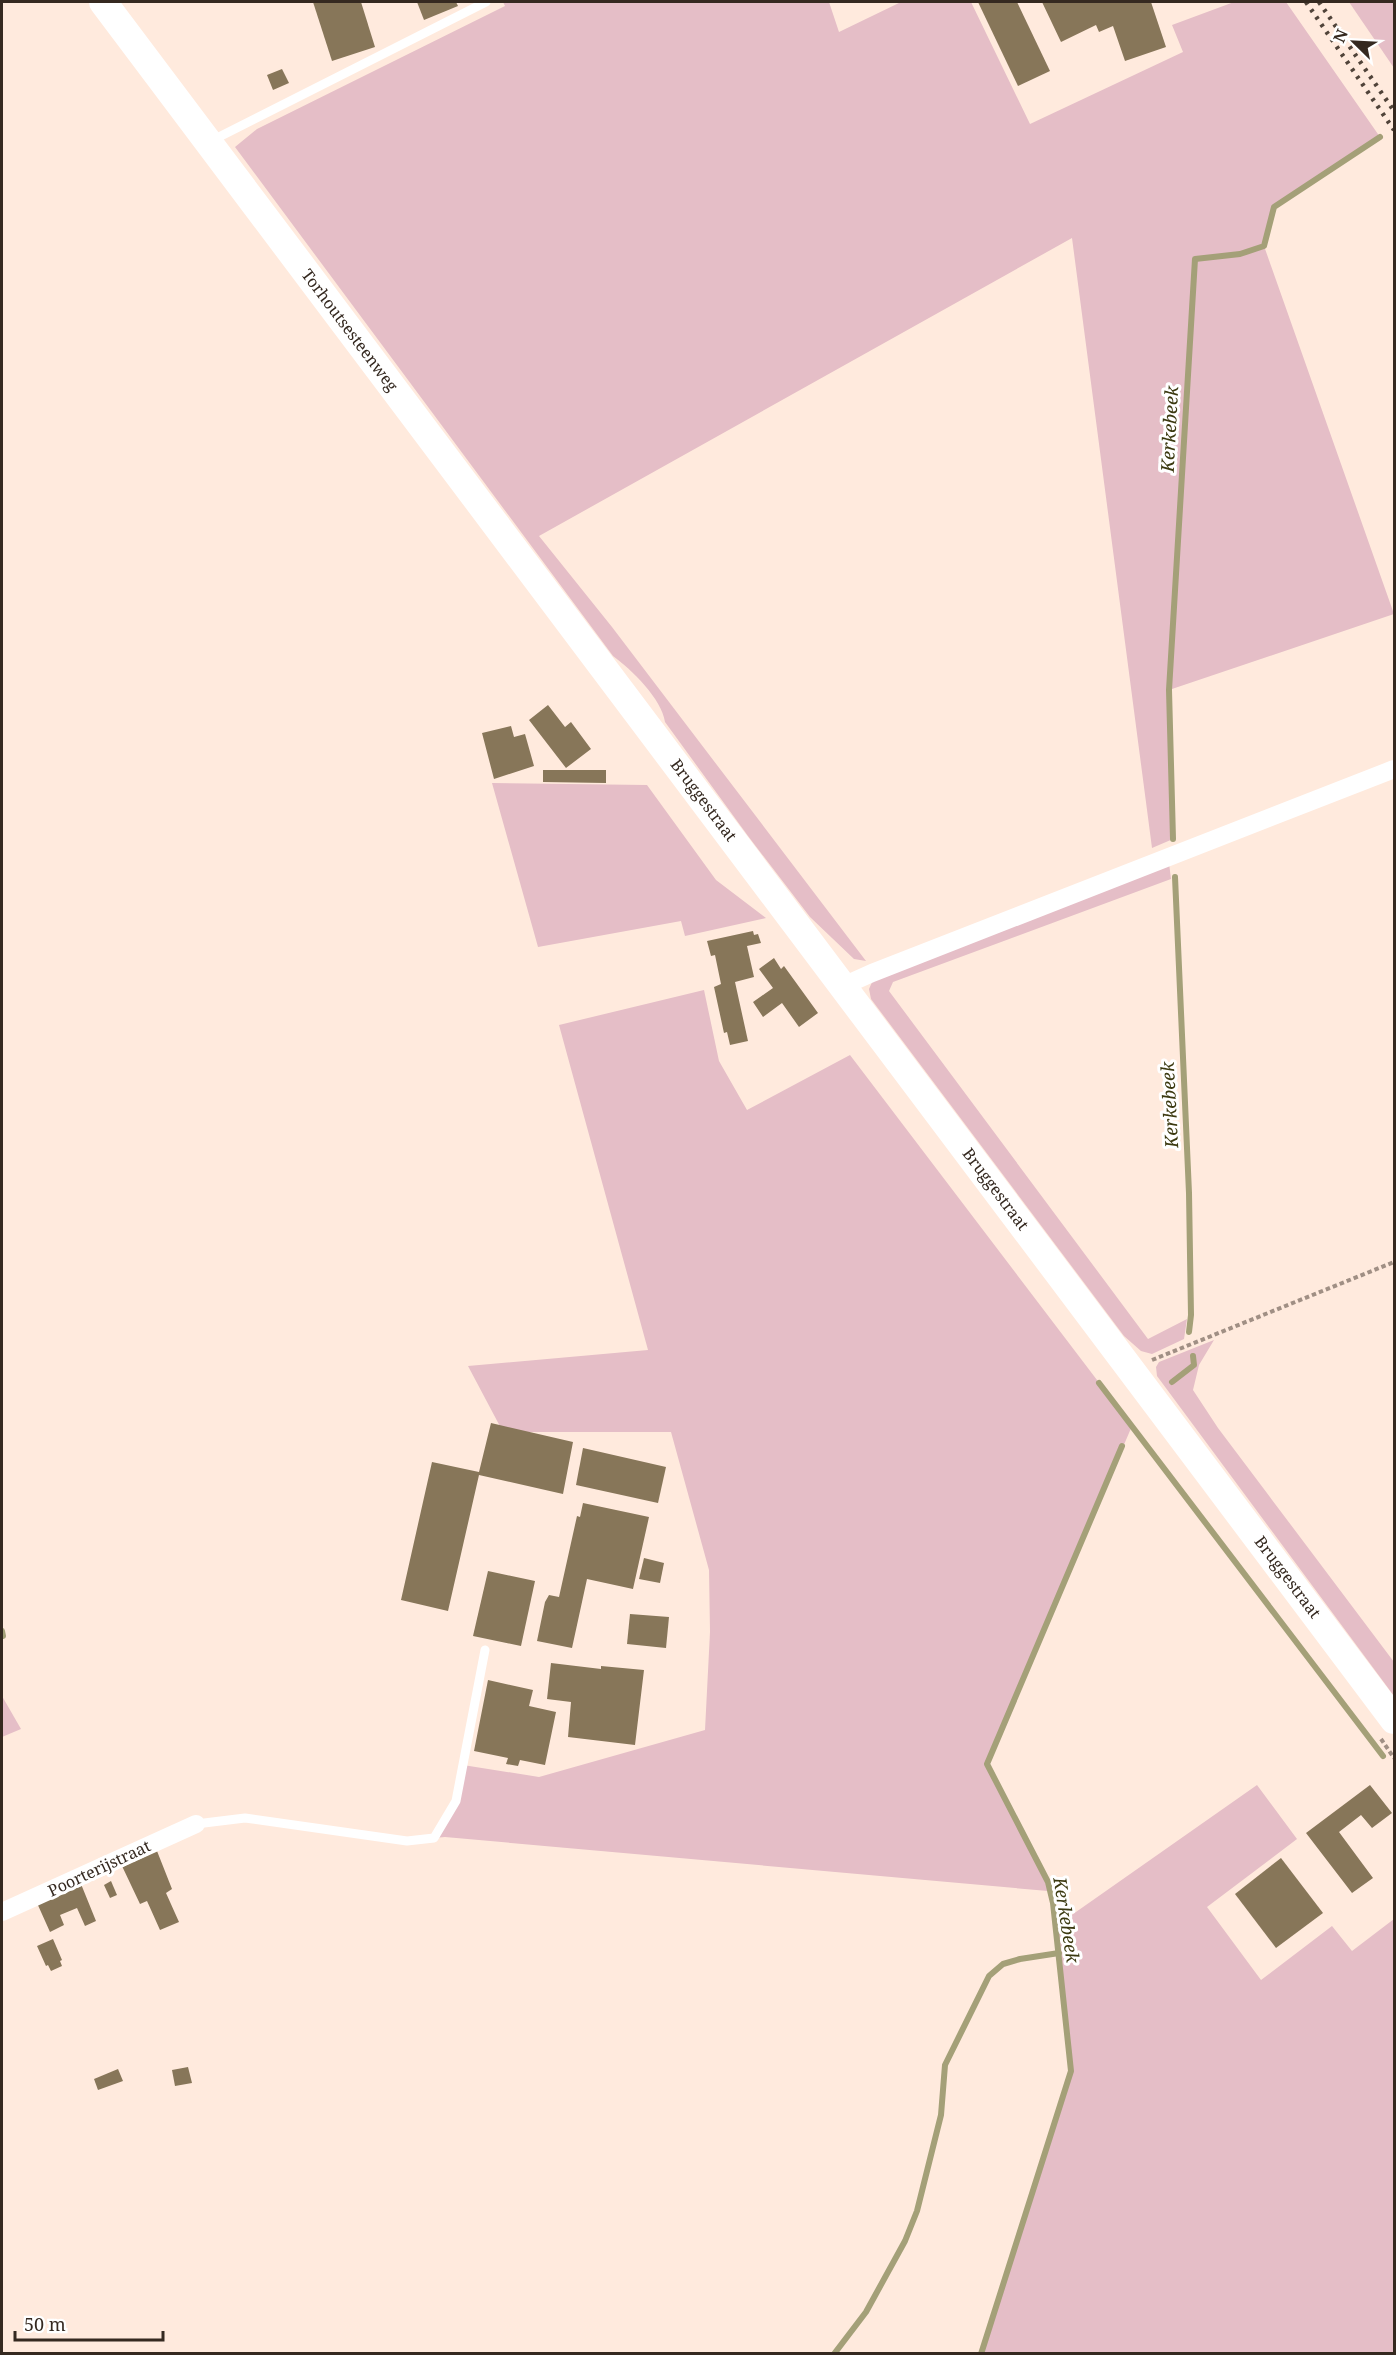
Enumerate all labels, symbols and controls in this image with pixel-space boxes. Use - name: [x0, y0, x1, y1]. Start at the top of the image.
- north arrow: [1324, 12, 1384, 72]
- text: N: [1328, 25, 1353, 46]
- street label: Torhoutsesteenweg: [297, 264, 404, 396]
- water label: Kerkebeek: [1155, 384, 1183, 474]
- street label: Bruggestraat: [666, 754, 742, 846]
- water label: Kerkebeek: [1155, 1061, 1183, 1150]
- street label: Bruggestraat: [958, 1143, 1034, 1235]
- street label: Bruggestraat: [1250, 1531, 1326, 1623]
- street label: Poorterijstraat: [44, 1834, 154, 1901]
- water label: Kerkebeek: [1048, 1874, 1086, 1965]
- scale bar: [15, 2304, 164, 2342]
- text: 50 m: [24, 2312, 66, 2336]

